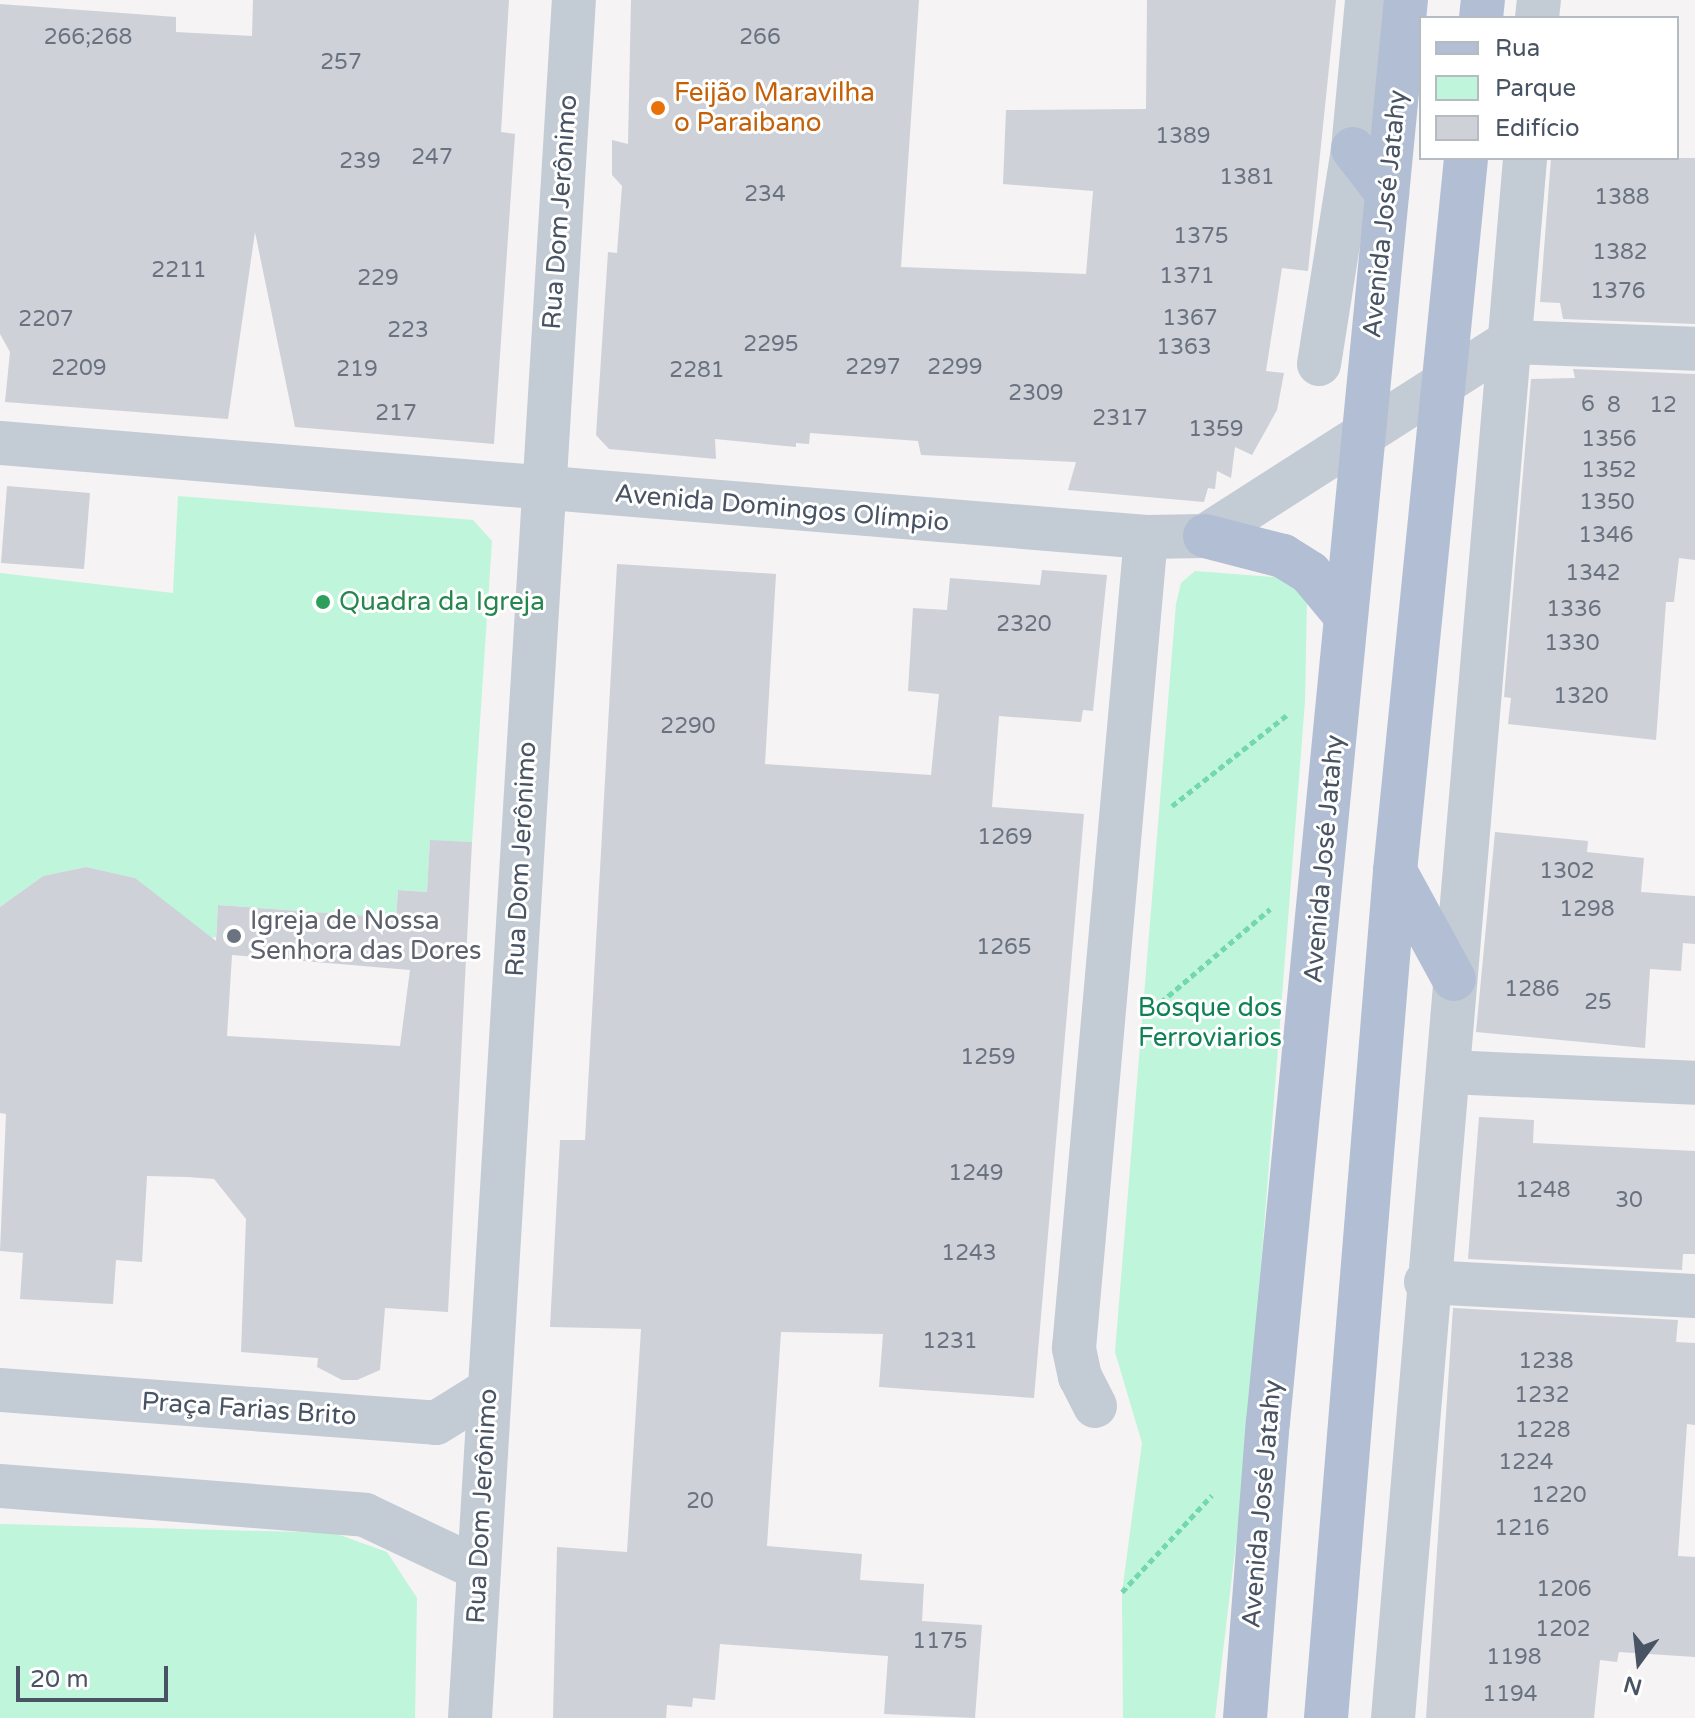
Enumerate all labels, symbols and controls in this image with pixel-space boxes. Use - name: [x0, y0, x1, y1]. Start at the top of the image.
- legend: [1419, 16, 1679, 160]
- house number: 266;268: [44, 25, 132, 51]
- house number: 266: [739, 25, 781, 51]
- text: Rua: [1495, 34, 1540, 63]
- house number: 257: [320, 50, 362, 76]
- text: Parque: [1495, 74, 1576, 103]
- place label: Feijão Maravilha o Paraibano: [674, 77, 875, 138]
- street label: Avenida José Jatahy: [1356, 88, 1414, 340]
- street label: Rua Dom Jerônimo: [536, 94, 584, 330]
- marker: Feijão Maravilha o Paraibano: [649, 99, 667, 117]
- text: Edifício: [1495, 114, 1580, 143]
- house number: 1389: [1155, 124, 1211, 150]
- house number: 247: [411, 145, 453, 171]
- house number: 239: [339, 149, 381, 175]
- house number: 1381: [1219, 165, 1275, 191]
- house number: 234: [744, 182, 786, 208]
- house number: 1388: [1594, 185, 1650, 211]
- house number: 1375: [1173, 224, 1229, 250]
- house number: 1382: [1592, 240, 1648, 266]
- house number: 2211: [151, 258, 207, 284]
- house number: 1371: [1159, 264, 1215, 290]
- house number: 229: [357, 266, 399, 292]
- house number: 1376: [1590, 279, 1646, 305]
- house number: 1367: [1162, 306, 1218, 332]
- house number: 2207: [18, 307, 74, 333]
- house number: 223: [387, 318, 429, 344]
- house number: 2295: [743, 332, 799, 358]
- house number: 1363: [1156, 335, 1212, 361]
- house number: 2297: [845, 355, 901, 381]
- house number: 2299: [927, 355, 983, 381]
- house number: 2209: [51, 356, 107, 382]
- house number: 219: [336, 357, 378, 383]
- house number: 2281: [669, 358, 725, 384]
- house number: 2309: [1008, 381, 1064, 407]
- house number: 6: [1581, 392, 1595, 418]
- house number: 8: [1607, 393, 1621, 419]
- house number: 12: [1649, 393, 1677, 419]
- house number: 217: [375, 401, 417, 427]
- house number: 2317: [1092, 406, 1148, 432]
- house number: 1359: [1188, 417, 1244, 443]
- house number: 1356: [1581, 427, 1637, 453]
- house number: 1352: [1581, 458, 1637, 484]
- street label: Avenida Domingos Olímpio: [613, 478, 951, 538]
- house number: 1350: [1579, 490, 1635, 516]
- house number: 1346: [1578, 523, 1634, 549]
- house number: 1342: [1565, 561, 1621, 587]
- place label: Quadra da Igreja: [339, 586, 545, 618]
- marker: Quadra da Igreja: [314, 593, 332, 611]
- house number: 1336: [1546, 597, 1602, 623]
- house number: 2320: [996, 612, 1052, 638]
- house number: 1330: [1544, 631, 1600, 657]
- house number: 1320: [1553, 684, 1609, 710]
- house number: 2290: [660, 714, 716, 740]
- street label: Avenida José Jatahy: [1298, 733, 1350, 985]
- street label: Rua Dom Jerônimo: [499, 741, 543, 977]
- house number: 1269: [977, 825, 1033, 851]
- house number: 1302: [1539, 859, 1595, 885]
- house number: 1298: [1559, 897, 1615, 923]
- place label: Igreja de Nossa Senhora das Dores: [250, 905, 481, 966]
- marker: Igreja de Nossa Senhora das Dores: [225, 927, 243, 945]
- house number: 1265: [976, 935, 1032, 961]
- house number: 1286: [1504, 977, 1560, 1003]
- house number: 25: [1584, 990, 1612, 1016]
- park label: Bosque dos Ferroviarios: [1138, 992, 1282, 1054]
- house number: 1259: [960, 1045, 1016, 1071]
- house number: 1249: [948, 1161, 1004, 1187]
- house number: 1248: [1515, 1178, 1571, 1204]
- house number: 30: [1615, 1188, 1643, 1214]
- house number: 1243: [941, 1241, 997, 1267]
- house number: 1231: [922, 1329, 978, 1355]
- house number: 1238: [1518, 1349, 1574, 1375]
- street label: Avenida José Jatahy: [1236, 1378, 1288, 1630]
- house number: 1232: [1514, 1383, 1570, 1409]
- street label: Praça Farias Brito: [140, 1386, 358, 1432]
- street label: Rua Dom Jerônimo: [460, 1388, 504, 1624]
- house number: 1228: [1515, 1418, 1571, 1444]
- house number: 1224: [1498, 1450, 1554, 1476]
- house number: 1220: [1531, 1483, 1587, 1509]
- house number: 20: [686, 1489, 714, 1515]
- house number: 1216: [1494, 1516, 1550, 1542]
- house number: 1206: [1536, 1577, 1592, 1603]
- house number: 1202: [1535, 1617, 1591, 1643]
- north arrow: [1599, 1622, 1679, 1702]
- house number: 1175: [912, 1629, 968, 1655]
- house number: 1198: [1486, 1645, 1542, 1671]
- scale bar: [20, 1650, 172, 1700]
- text: 20 m: [30, 1665, 88, 1694]
- text: N: [1621, 1670, 1645, 1700]
- house number: 1194: [1482, 1682, 1538, 1708]

